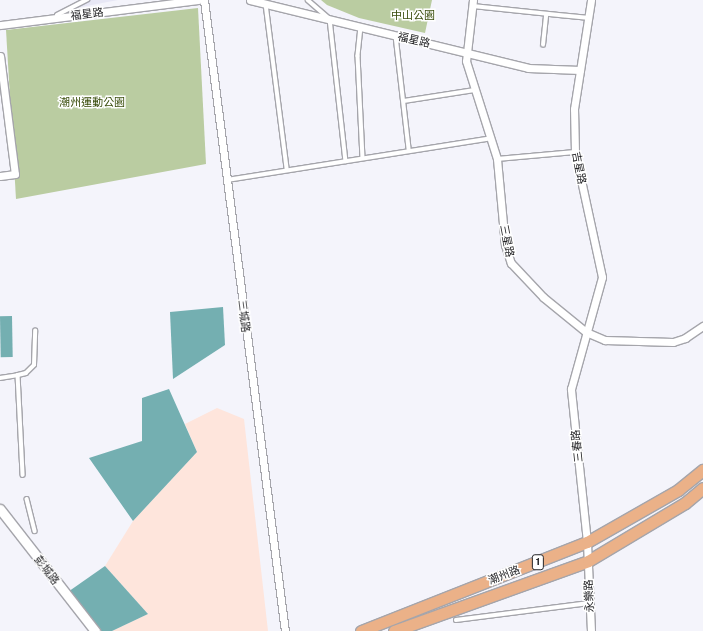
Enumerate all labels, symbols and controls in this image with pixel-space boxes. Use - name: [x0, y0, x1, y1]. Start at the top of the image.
- street label: 福星路: [70, 5, 104, 23]
- park label: 中山公園: [391, 8, 435, 22]
- street label: 福星路: [396, 30, 432, 50]
- park label: 潮州運動公園: [59, 95, 125, 109]
- street label: 吉星路: [569, 151, 589, 185]
- street label: 三星路: [497, 224, 517, 258]
- street label: 三城路: [235, 299, 253, 333]
- street label: 三春路: [569, 429, 585, 463]
- street label: 彭城路: [32, 553, 62, 587]
- road number: 1: [531, 554, 545, 570]
- street label: 潮州路: [486, 563, 522, 587]
- street label: 永樂路: [582, 579, 596, 613]

